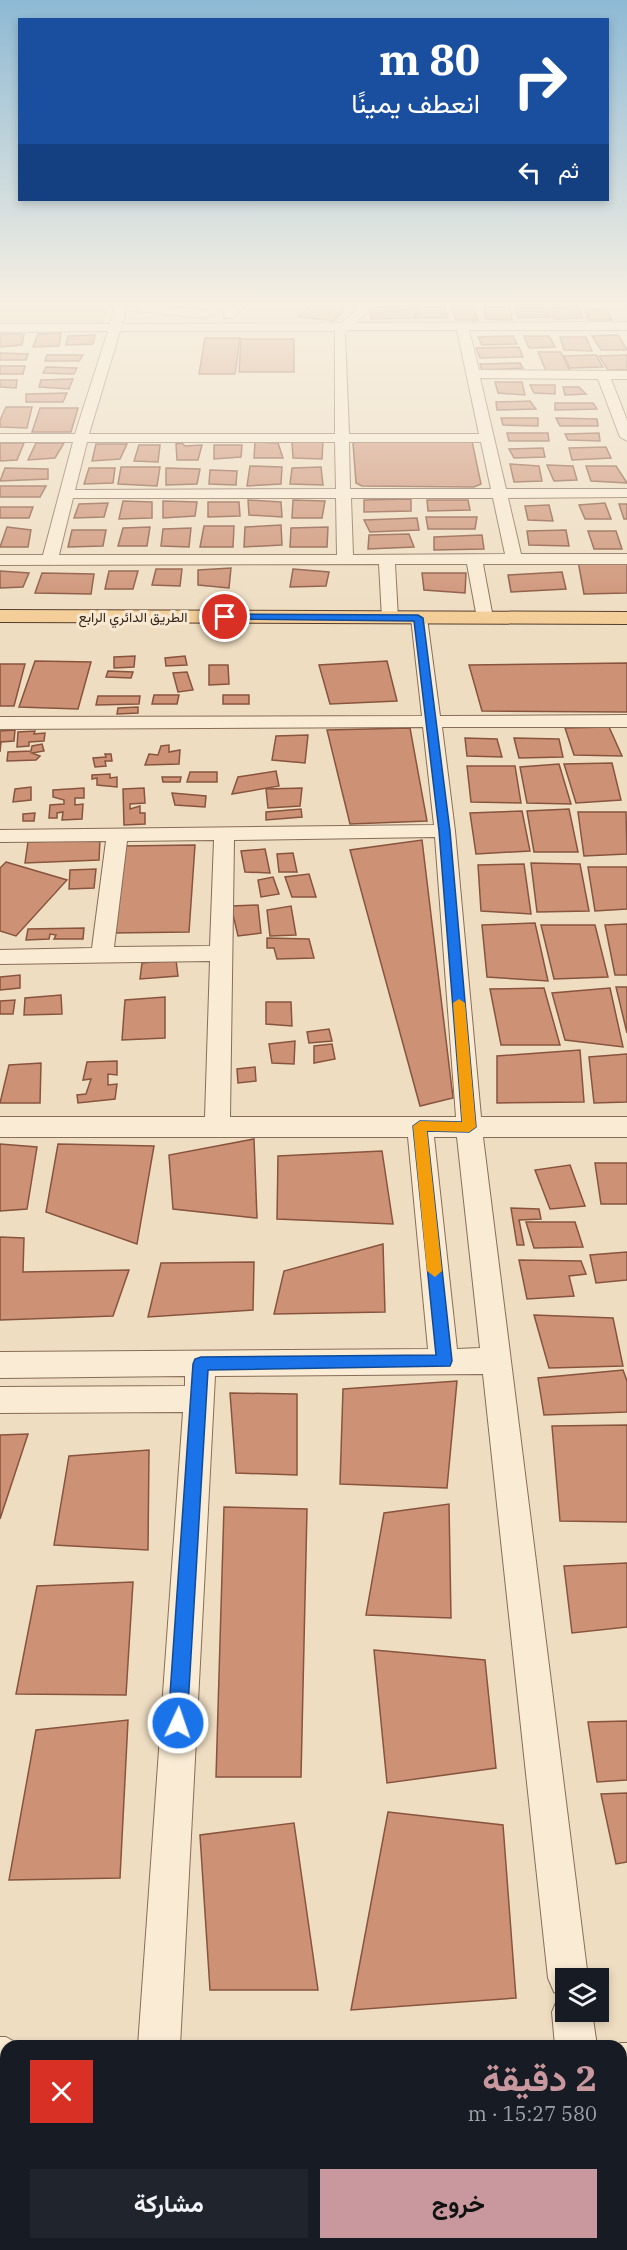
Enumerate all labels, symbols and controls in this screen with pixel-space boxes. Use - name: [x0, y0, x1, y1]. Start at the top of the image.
- text: 80 m: [379, 32, 480, 87]
- icon: right: [501, 42, 579, 120]
- text: انعطف يمينًا: [351, 85, 480, 120]
- text: ثم: [558, 155, 579, 184]
- icon: left: [513, 156, 546, 189]
- pin: [199, 591, 250, 642]
- icon: arrive: [208, 600, 241, 633]
- street label: الطريق الدائري الرابع: [79, 608, 187, 629]
- position arrow: [146, 1691, 210, 1755]
- map controls: [555, 1968, 609, 2022]
- button: layers: [555, 1968, 609, 2022]
- text: 2 دقيقة: [482, 2054, 597, 2101]
- button: close: [30, 2060, 93, 2123]
- text: 580 m · 15:27: [468, 2100, 597, 2127]
- button: مشاركة: [30, 2169, 308, 2238]
- button: خروج: [320, 2169, 597, 2238]

